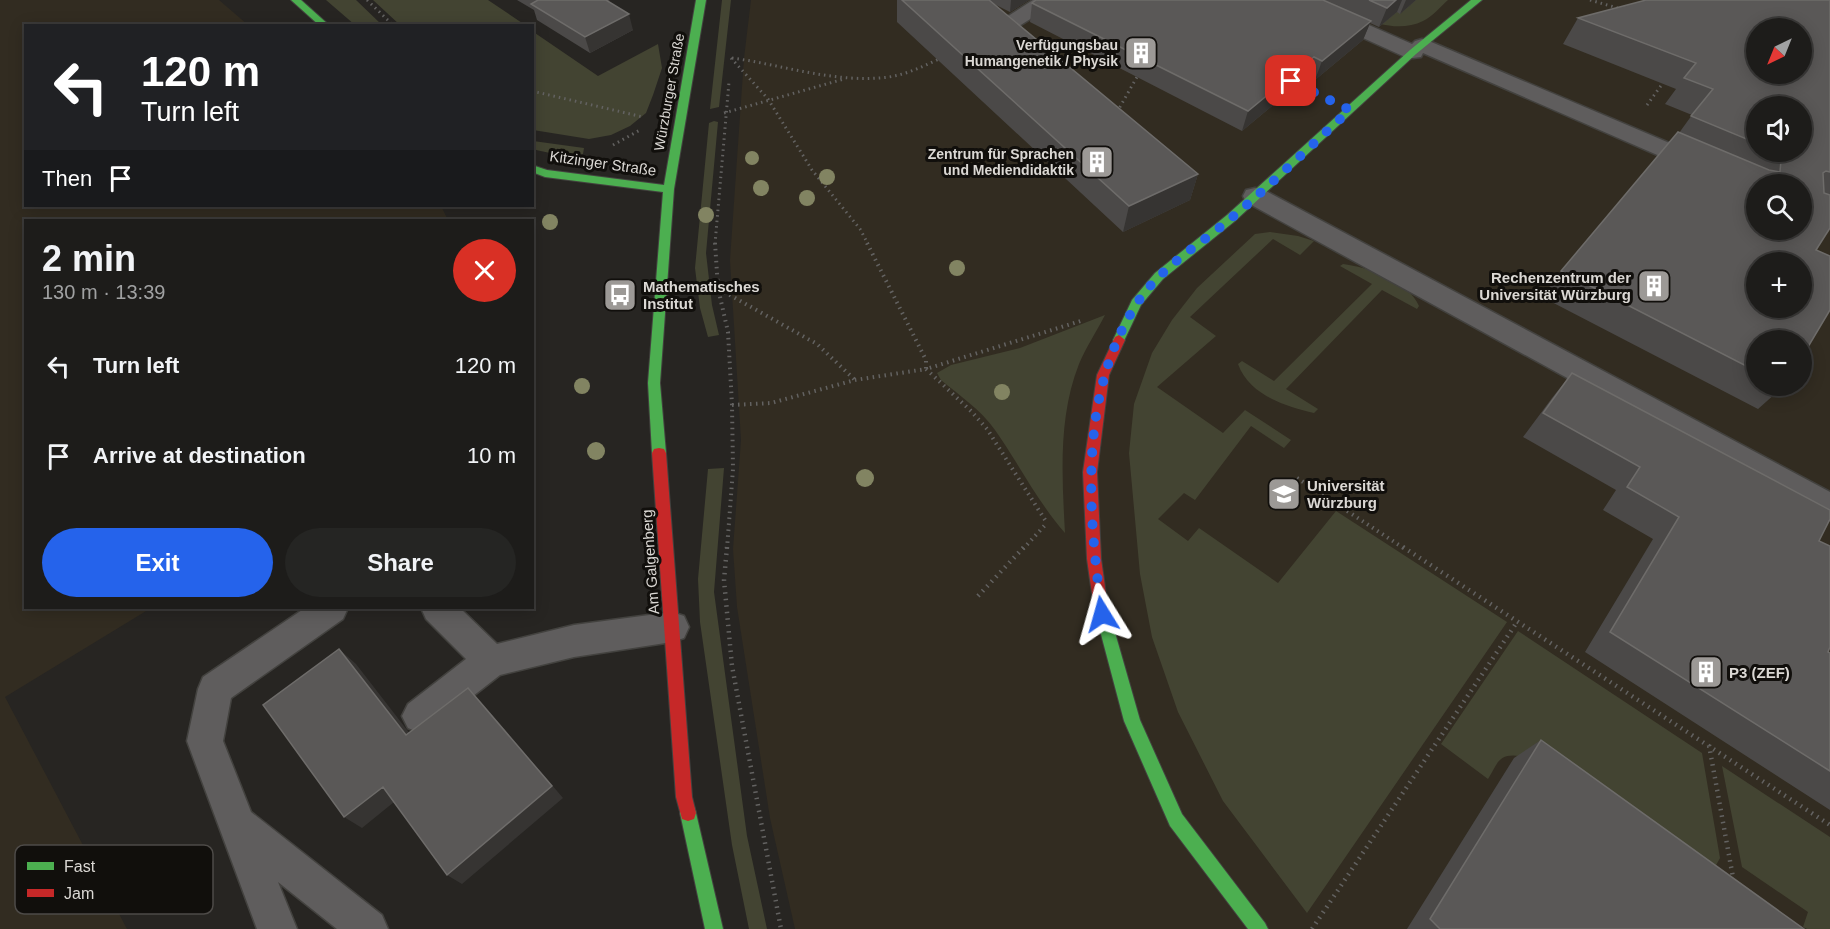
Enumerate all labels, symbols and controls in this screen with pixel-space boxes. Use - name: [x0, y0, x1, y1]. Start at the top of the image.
- north arrow: [1746, 18, 1812, 84]
- map controls: [1746, 18, 1812, 396]
- street label: Würzburger Straße: [651, 32, 687, 152]
- building icon: Verfügungsbau Humangenetik / Physik: [1123, 35, 1159, 71]
- place label: Verfügungsbau Humangenetik / Physik: [965, 37, 1118, 69]
- icon: left: [42, 48, 120, 126]
- text: 120 m: [141, 48, 260, 95]
- pin: [1265, 55, 1316, 106]
- icon: arrive: [1274, 64, 1307, 97]
- button: sound: [1746, 96, 1812, 162]
- text: Turn left: [141, 97, 239, 127]
- building icon: Zentrum für Sprachen und Mediendidaktik: [1079, 144, 1115, 180]
- place label: Zentrum für Sprachen und Mediendidaktik: [928, 146, 1074, 178]
- street label: Kitzinger Straße: [549, 147, 657, 179]
- icon: arrive: [104, 162, 137, 195]
- text: Then: [42, 166, 92, 191]
- button: search: [1746, 174, 1812, 240]
- text: 2 min: [42, 238, 136, 279]
- button: close: [453, 239, 516, 302]
- button: +: [1746, 252, 1812, 318]
- building icon: Rechenzentrum der Universität Würzburg: [1636, 268, 1672, 304]
- place label: Rechenzentrum der Universität Würzburg: [1479, 269, 1631, 303]
- bus stop icon: Mathematisches Institut: [602, 277, 638, 313]
- place label: Mathematisches Institut: [643, 278, 760, 312]
- text: 130 m · 13:39: [42, 281, 165, 303]
- button: −: [1746, 330, 1812, 396]
- icon: left: [42, 350, 75, 383]
- text: Turn left: [93, 353, 179, 378]
- text: 120 m: [455, 353, 516, 378]
- icon: arrive: [42, 440, 75, 473]
- text: Arrive at destination: [93, 443, 306, 468]
- text: 10 m: [467, 443, 516, 468]
- school or university icon: Universität Würzburg: [1266, 476, 1302, 512]
- place label: Universität Würzburg: [1307, 477, 1385, 511]
- street label: Am Galgenberg: [638, 509, 662, 615]
- button: Exit: [42, 528, 273, 597]
- button: Share: [285, 528, 516, 597]
- position arrow: [1070, 582, 1134, 646]
- building icon: P3 (ZEF): [1688, 654, 1724, 690]
- place label: P3 (ZEF): [1729, 664, 1790, 681]
- legend: [15, 845, 213, 914]
- text: Fast: [64, 858, 96, 875]
- text: Jam: [64, 885, 94, 902]

